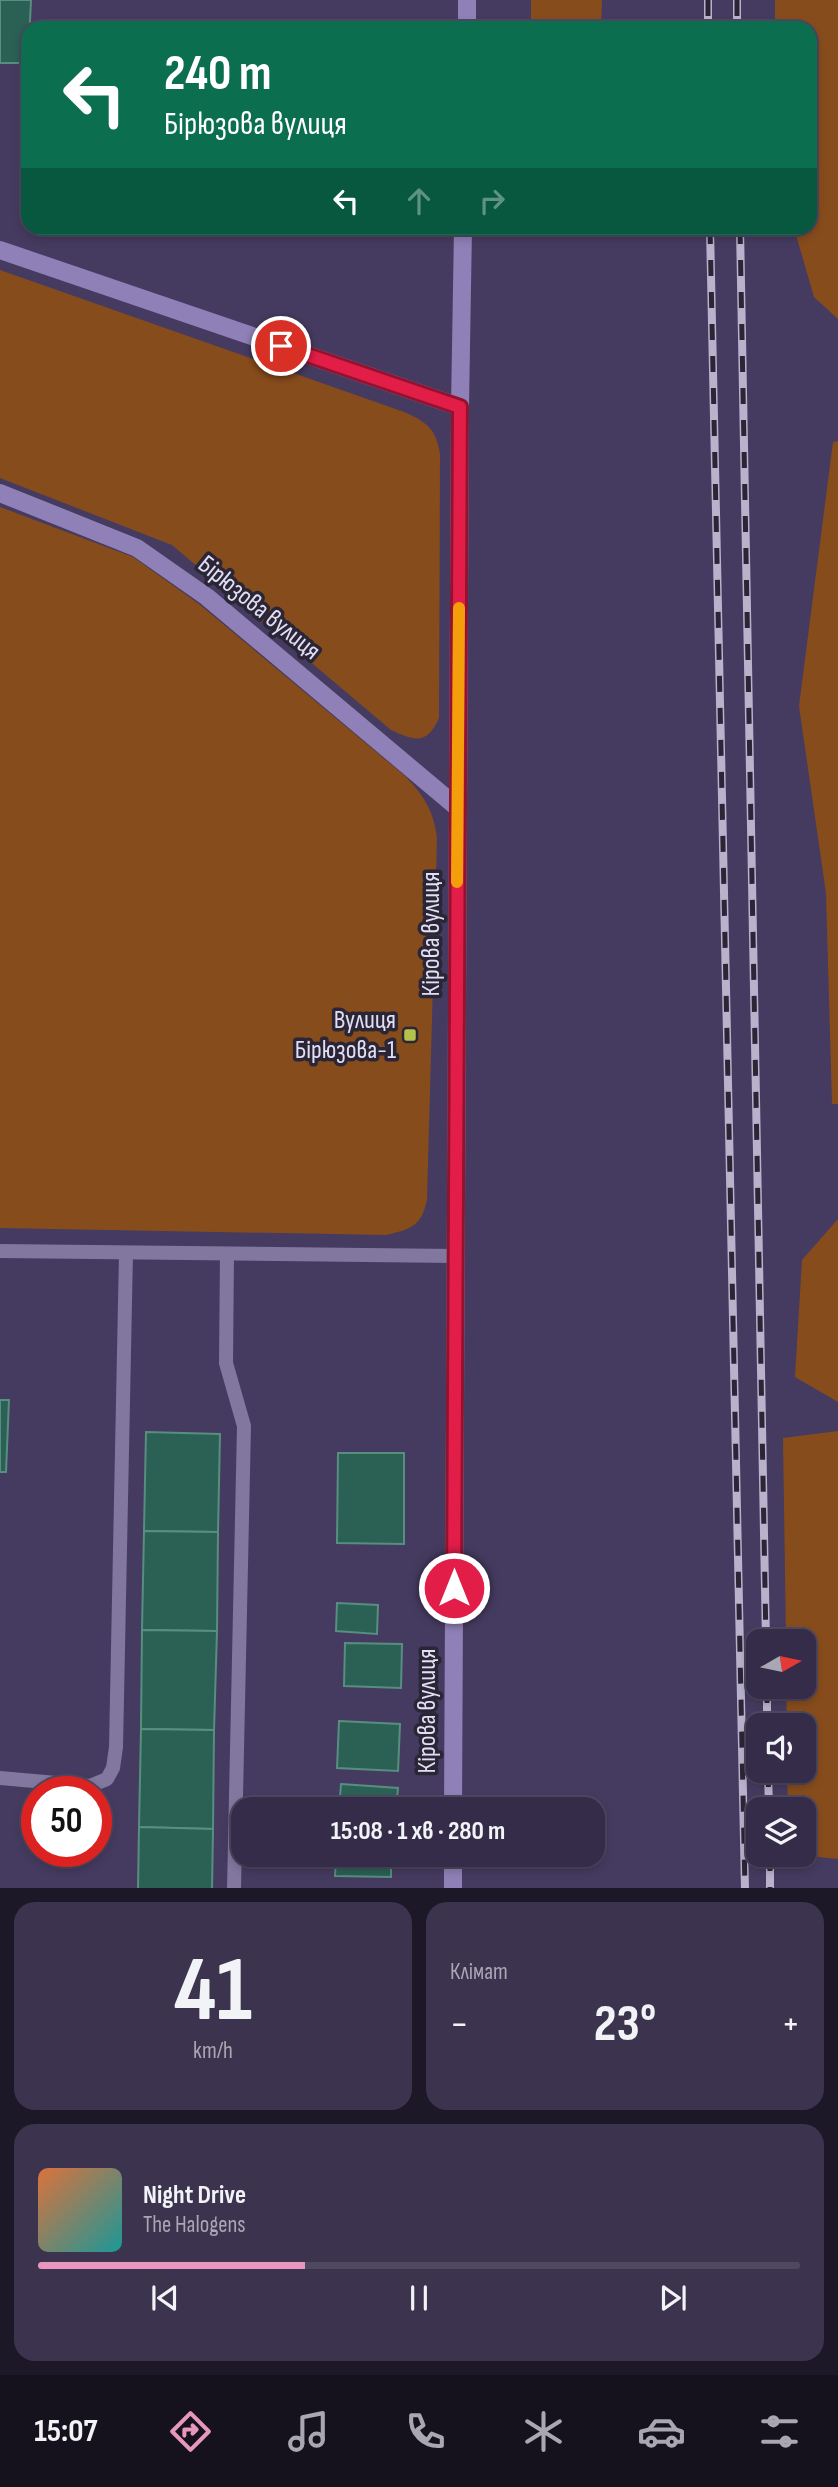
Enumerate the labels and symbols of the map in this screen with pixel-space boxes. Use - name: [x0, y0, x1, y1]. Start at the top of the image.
- pin: [251, 316, 311, 376]
- street label: Бірюзова вулиця: [192, 549, 326, 667]
- street label: Кірова вулиця: [416, 872, 447, 996]
- place label: Вулиця Бірюзова-1: [295, 1005, 396, 1066]
- marker: Вулиця Бірюзова-1: [402, 1027, 418, 1043]
- position arrow: [417, 1551, 491, 1625]
- north arrow: [746, 1629, 816, 1699]
- street label: Кірова вулиця: [412, 1649, 443, 1773]
- speed limit sign: 50: [21, 1776, 112, 1867]

